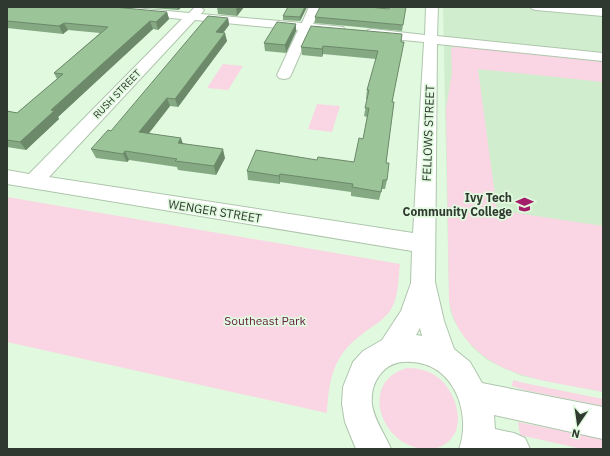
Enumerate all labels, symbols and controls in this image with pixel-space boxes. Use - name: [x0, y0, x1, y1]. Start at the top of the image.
- street label: RUSH STREET: [90, 66, 144, 121]
- street label: FELLOWS STREET: [419, 84, 437, 182]
- place label: Ivy Tech Community College: [403, 190, 512, 219]
- school or university icon: Ivy Tech Community College: [515, 194, 535, 214]
- street label: WENGER STREET: [167, 196, 263, 226]
- park label: Southeast Park: [224, 313, 306, 328]
- north arrow: [558, 404, 598, 444]
- text: N: [570, 426, 581, 441]

